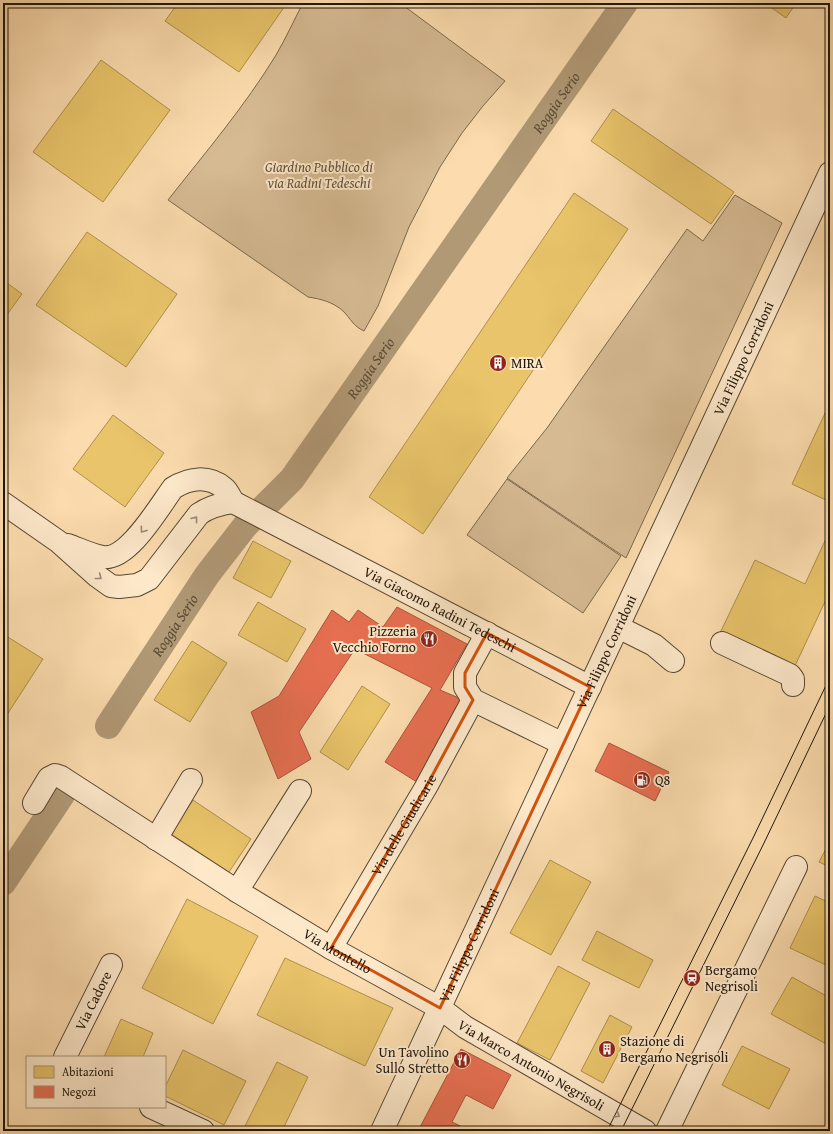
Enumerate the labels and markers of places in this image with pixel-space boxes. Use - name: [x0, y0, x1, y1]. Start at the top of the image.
- building icon: MIRA: [488, 353, 508, 373]
- place label: MIRA: [511, 353, 544, 373]
- place label: Pizzeria Vecchio Forno: [333, 621, 416, 657]
- restaurant icon: Pizzeria Vecchio Forno: [419, 629, 439, 649]
- fuel station icon: Q8: [632, 770, 652, 790]
- place label: Q8: [655, 770, 671, 790]
- place label: Bergamo Negrisoli: [705, 960, 758, 996]
- station icon: Bergamo Negrisoli: [682, 968, 702, 988]
- place label: Stazione di Bergamo Negrisoli: [620, 1031, 729, 1067]
- building icon: Stazione di Bergamo Negrisoli: [597, 1039, 617, 1059]
- place label: Un Tavolino Sullo Stretto: [376, 1042, 449, 1078]
- restaurant icon: Un Tavolino Sullo Stretto: [452, 1050, 472, 1070]

